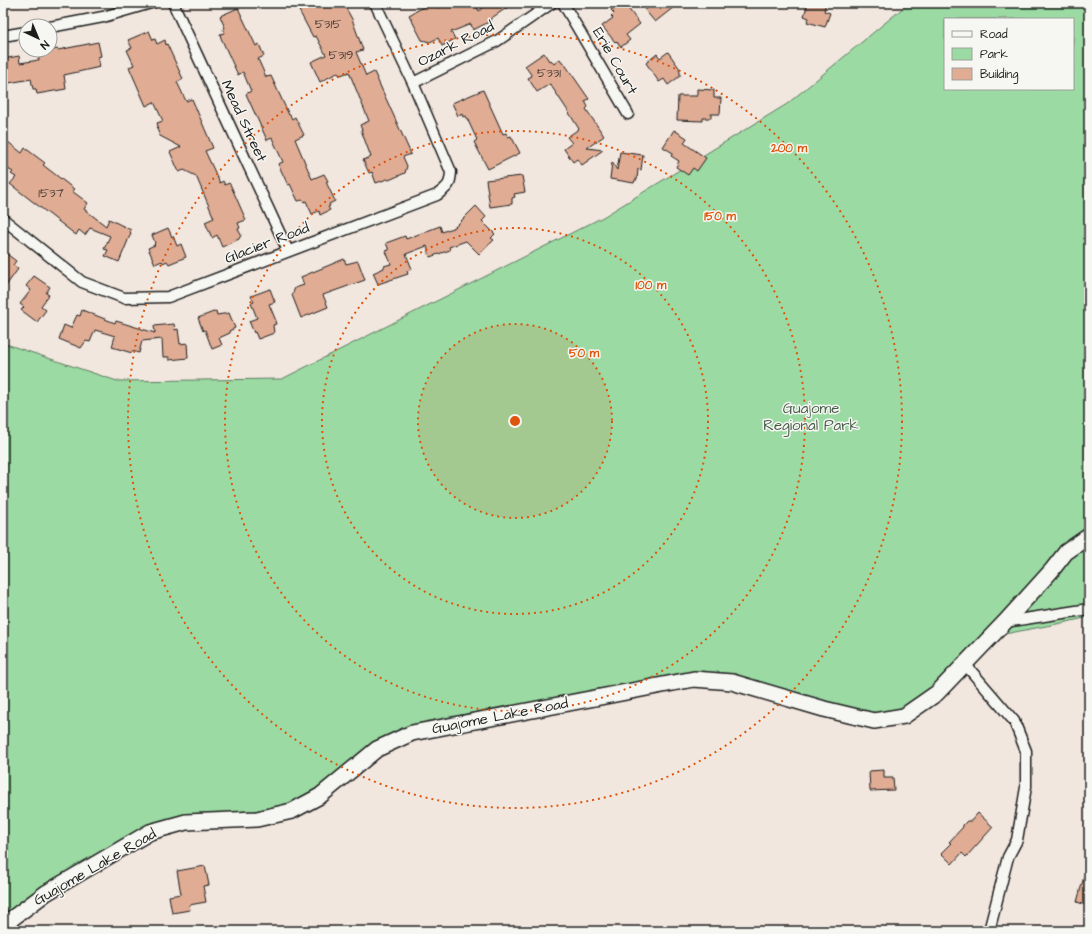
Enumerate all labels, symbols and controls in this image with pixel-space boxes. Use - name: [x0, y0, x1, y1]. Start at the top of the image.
- house number: 5315: [315, 15, 341, 33]
- street label: Ozark Road: [414, 16, 498, 72]
- north arrow: [18, 18, 58, 58]
- legend: [944, 18, 1074, 90]
- street label: Erie Court: [587, 23, 643, 99]
- text: Road: [980, 26, 1008, 43]
- text: N: [37, 37, 52, 53]
- house number: 5319: [329, 46, 353, 64]
- text: Park: [980, 46, 1008, 63]
- house number: 5331: [537, 64, 561, 82]
- text: Building: [980, 66, 1018, 84]
- street label: Mead Street: [216, 77, 272, 165]
- text: 200 m: [770, 140, 808, 157]
- house number: 1537: [38, 184, 64, 202]
- text: 150 m: [704, 208, 737, 225]
- street label: Glacier Road: [222, 217, 313, 269]
- text: 100 m: [636, 277, 667, 294]
- text: 50 m: [569, 345, 600, 362]
- park label: Guajome Regional Park: [763, 398, 859, 437]
- centre of rings: [508, 414, 522, 428]
- street label: Guajome Lake Road: [430, 692, 570, 740]
- street label: Guajome Lake Road: [30, 823, 160, 911]

